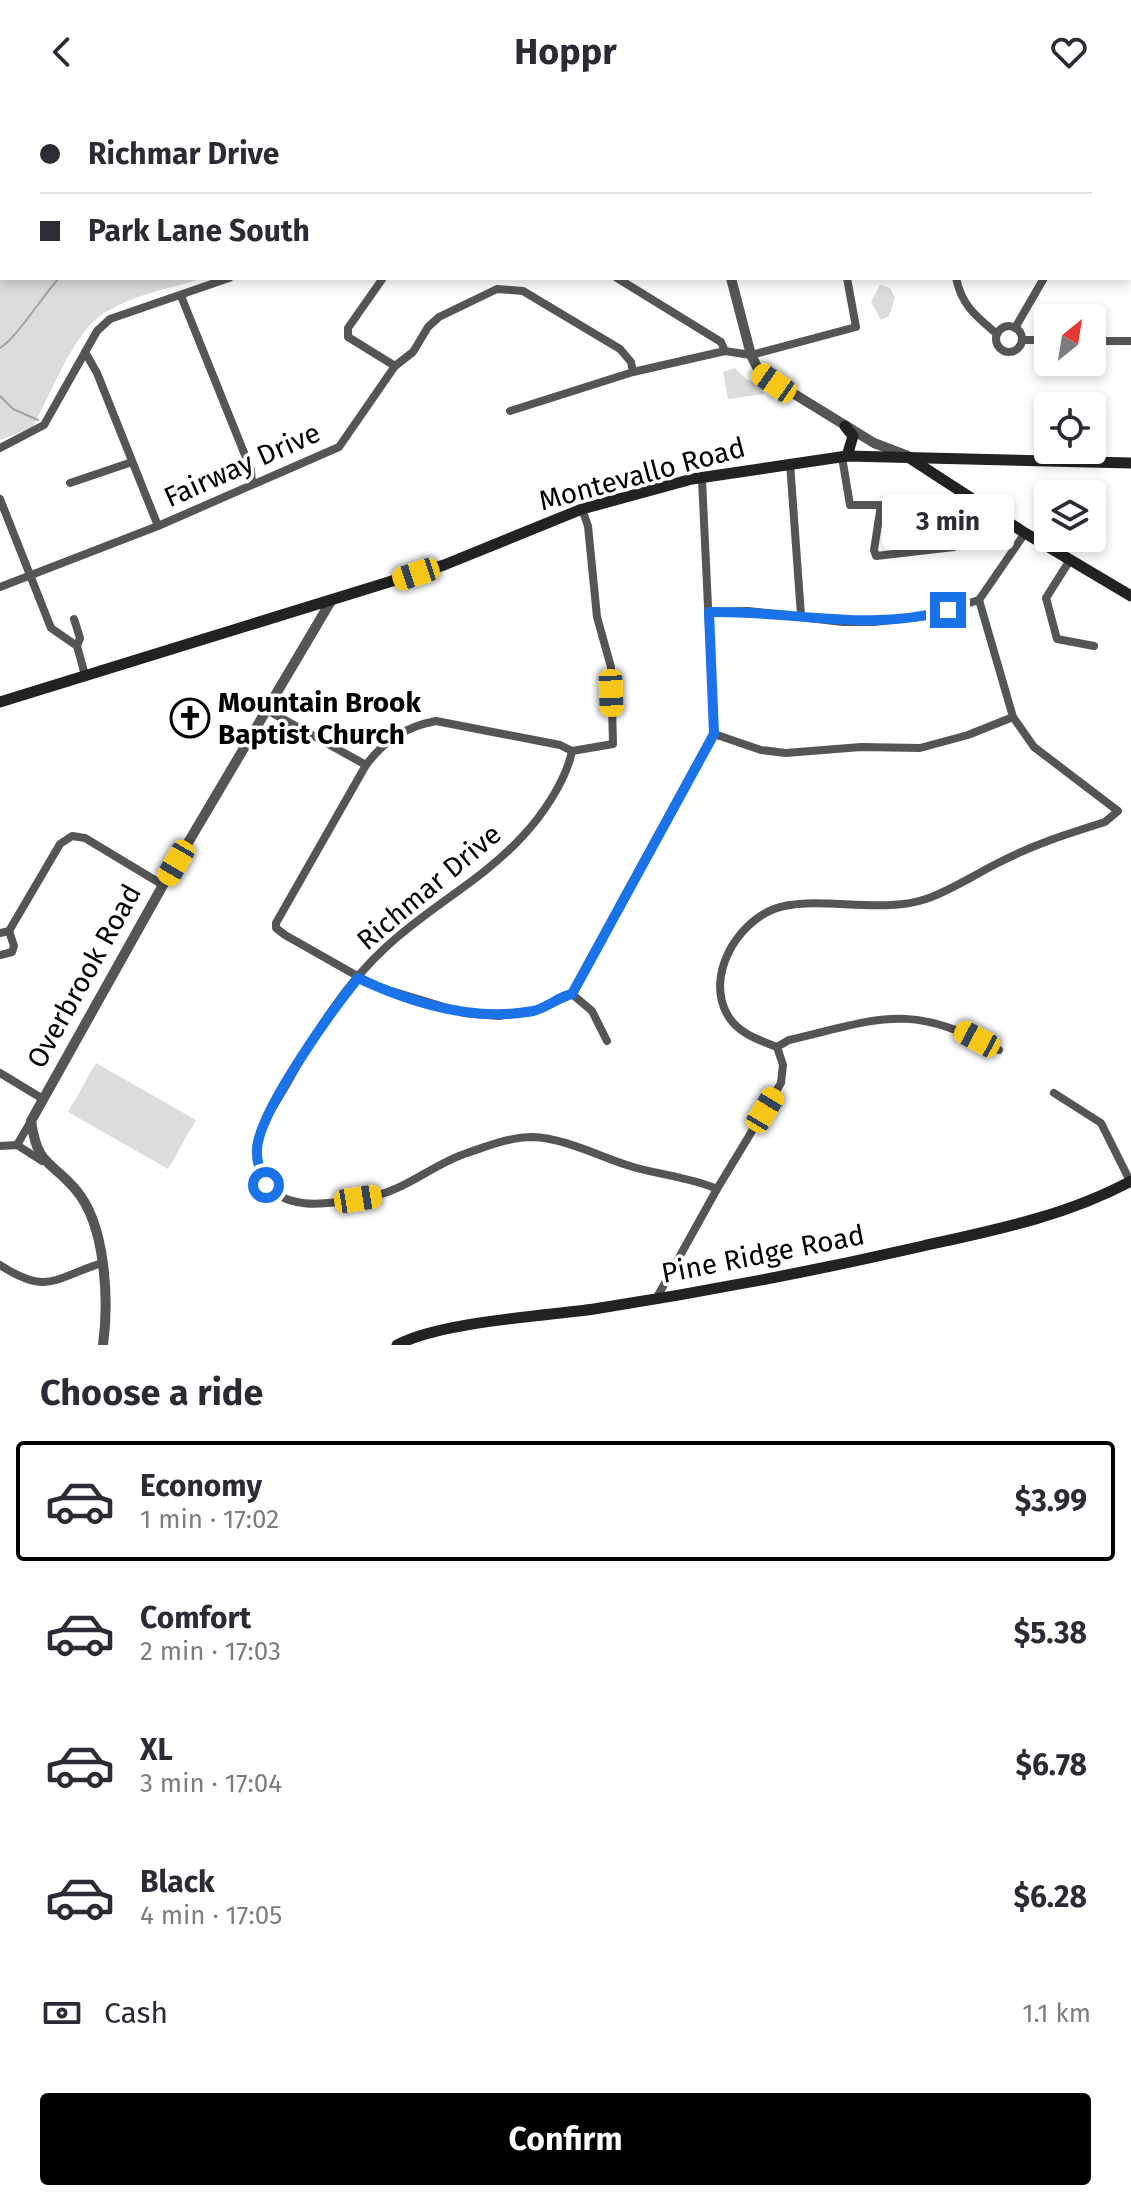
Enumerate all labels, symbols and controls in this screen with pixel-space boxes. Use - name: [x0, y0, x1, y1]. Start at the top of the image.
- icon: back: [40, 30, 84, 74]
- text: Hoppr: [514, 30, 617, 74]
- icon: heart: [1047, 30, 1091, 74]
- text: Richmar Drive: [88, 136, 279, 172]
- text: Park Lane South: [88, 213, 310, 249]
- north arrow: [1034, 304, 1106, 376]
- map controls: [1034, 304, 1106, 552]
- car: [747, 359, 801, 407]
- button: locate: [1034, 392, 1106, 464]
- street label: Fairway Drive: [159, 416, 325, 514]
- street label: Montevallo Road: [535, 431, 749, 517]
- button: layers: [1034, 480, 1106, 552]
- callout: 3 min: [882, 494, 1014, 550]
- text: 3 min: [916, 506, 980, 537]
- car: [389, 555, 443, 593]
- route end: [930, 592, 966, 628]
- car: [598, 669, 624, 717]
- place label: Mountain Brook Baptist Church: [218, 686, 421, 751]
- church icon: Mountain Brook Baptist Church: [169, 697, 211, 739]
- street label: Richmar Drive: [350, 817, 508, 957]
- car: [154, 836, 198, 890]
- street label: Overbrook Road: [20, 878, 148, 1074]
- car: [950, 1017, 1004, 1061]
- car: [742, 1083, 788, 1137]
- route start: [248, 1167, 284, 1203]
- car: [332, 1183, 384, 1215]
- street label: Pine Ridge Road: [659, 1218, 867, 1290]
- text: Choose a ride: [40, 1371, 263, 1415]
- icon: car: [44, 1465, 116, 1537]
- text: Economy: [140, 1468, 262, 1504]
- text: $3.99: [1015, 1483, 1087, 1519]
- text: 1 min · 17:02: [140, 1504, 279, 1535]
- icon: car: [44, 1597, 116, 1669]
- text: Comfort: [140, 1600, 251, 1636]
- text: $5.38: [1014, 1615, 1087, 1651]
- text: 2 min · 17:03: [140, 1636, 281, 1667]
- icon: car: [44, 1729, 116, 1801]
- text: XL: [140, 1732, 173, 1768]
- text: $6.78: [1015, 1747, 1087, 1783]
- text: 3 min · 17:04: [140, 1768, 282, 1799]
- icon: car: [44, 1861, 116, 1933]
- text: Black: [140, 1864, 215, 1900]
- text: $6.28: [1013, 1879, 1087, 1915]
- text: 4 min · 17:05: [140, 1900, 282, 1931]
- icon: cash: [40, 1991, 84, 2035]
- text: Cash: [104, 1995, 168, 2031]
- text: 1.1 km: [1022, 1998, 1091, 2029]
- button: Confirm: [40, 2093, 1091, 2185]

